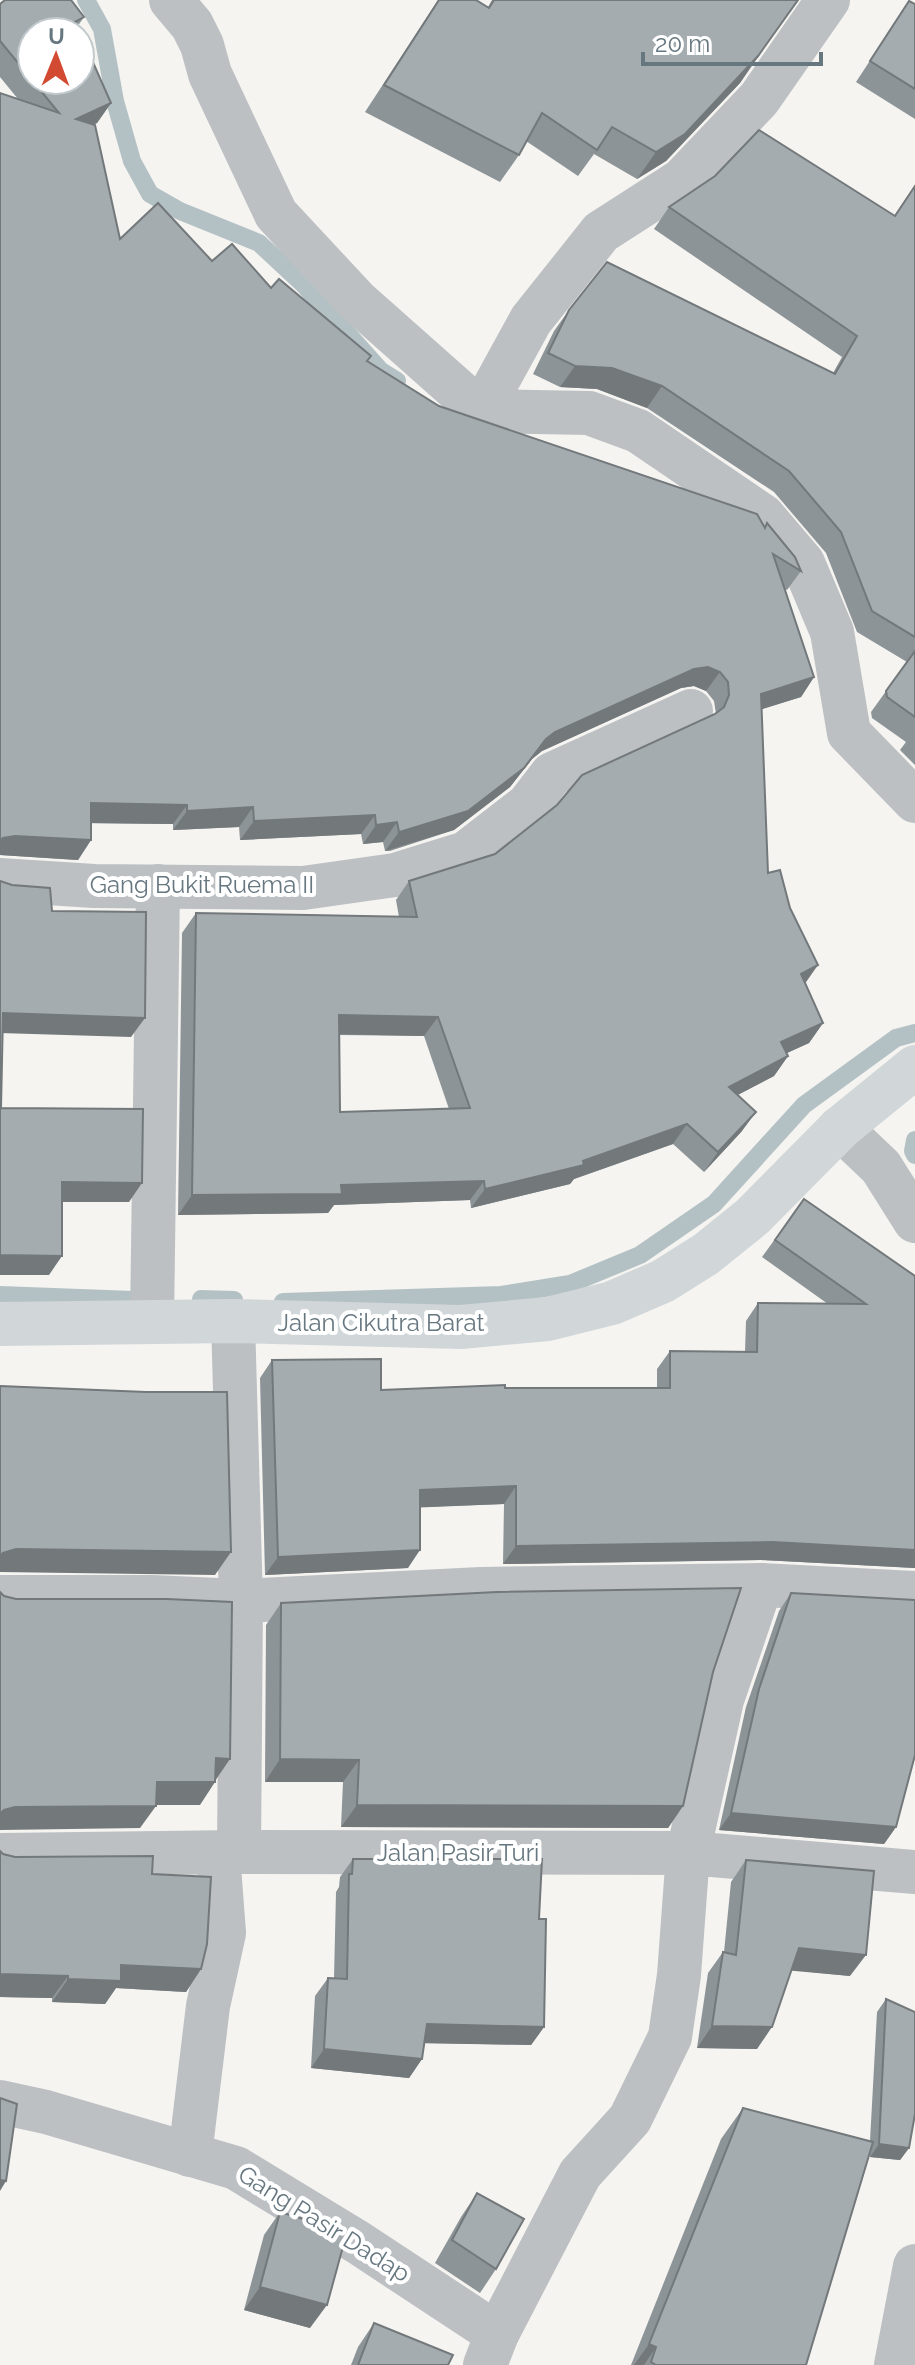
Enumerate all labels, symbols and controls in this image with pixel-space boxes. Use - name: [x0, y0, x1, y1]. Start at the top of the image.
- north arrow: [16, 16, 96, 96]
- scale bar: [643, 16, 821, 66]
- text: U: [48, 23, 65, 49]
- text: 20 m: [655, 29, 710, 58]
- street label: Gang Bukit Ruema II: [90, 870, 314, 899]
- street label: Jalan Cikutra Barat: [278, 1308, 484, 1337]
- street label: Jalan Pasir Turi: [377, 1838, 539, 1867]
- street label: Gang Pasir Dadap: [233, 2159, 415, 2288]

